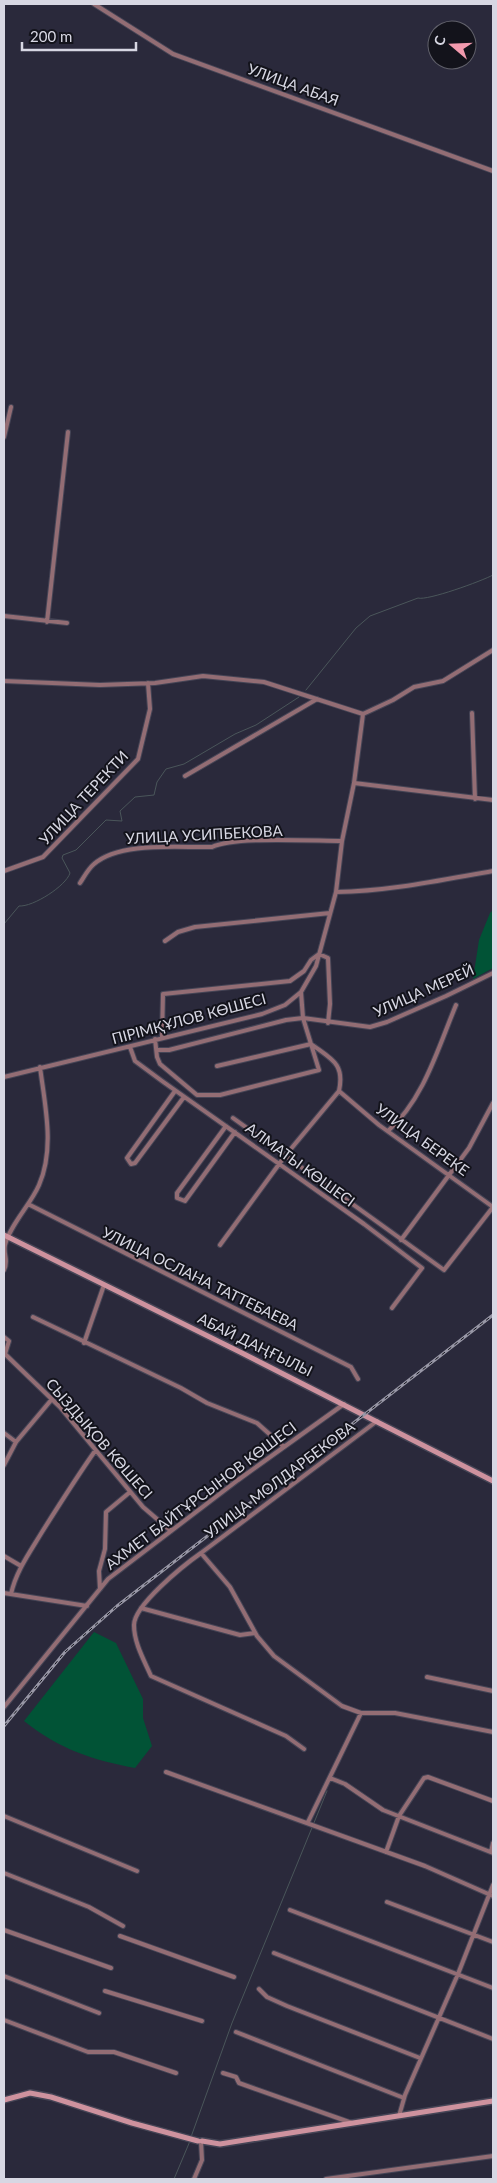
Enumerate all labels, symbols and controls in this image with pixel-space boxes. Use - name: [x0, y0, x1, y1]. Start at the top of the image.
- scale bar: [22, 20, 136, 52]
- north arrow: [427, 20, 477, 70]
- text: 200 m: [30, 27, 72, 45]
- text: С: [430, 33, 449, 48]
- street label: УЛИЦА АБАЯ: [245, 59, 341, 109]
- street label: УЛИЦА ТЕРЕКТИ: [35, 747, 131, 848]
- street label: УЛИЦА УСИПБЕКОВА: [125, 821, 284, 847]
- street label: УЛИЦА МЕРЕЙ: [370, 960, 477, 1020]
- street label: ПІРІМҚҰЛОВ КӨШЕСІ: [110, 989, 268, 1047]
- street label: УЛИЦА БЕРЕКЕ: [372, 1099, 473, 1179]
- street label: АЛМАТЫ КӨШЕСІ: [242, 1118, 359, 1210]
- street label: УЛИЦА ОСЛАНА ТАТТЕБАЕВА: [99, 1223, 302, 1334]
- street label: АБАЙ ДАҢҒЫЛЫ: [195, 1309, 316, 1380]
- street label: СЫЗДЫҚОВ КӨШЕСІ: [43, 1375, 157, 1502]
- street label: УЛИЦА МОЛДАРБЕКОВА: [201, 1416, 359, 1542]
- street label: АХМЕТ БАЙТҰРСЫНОВ КӨШЕСІ: [101, 1418, 299, 1573]

